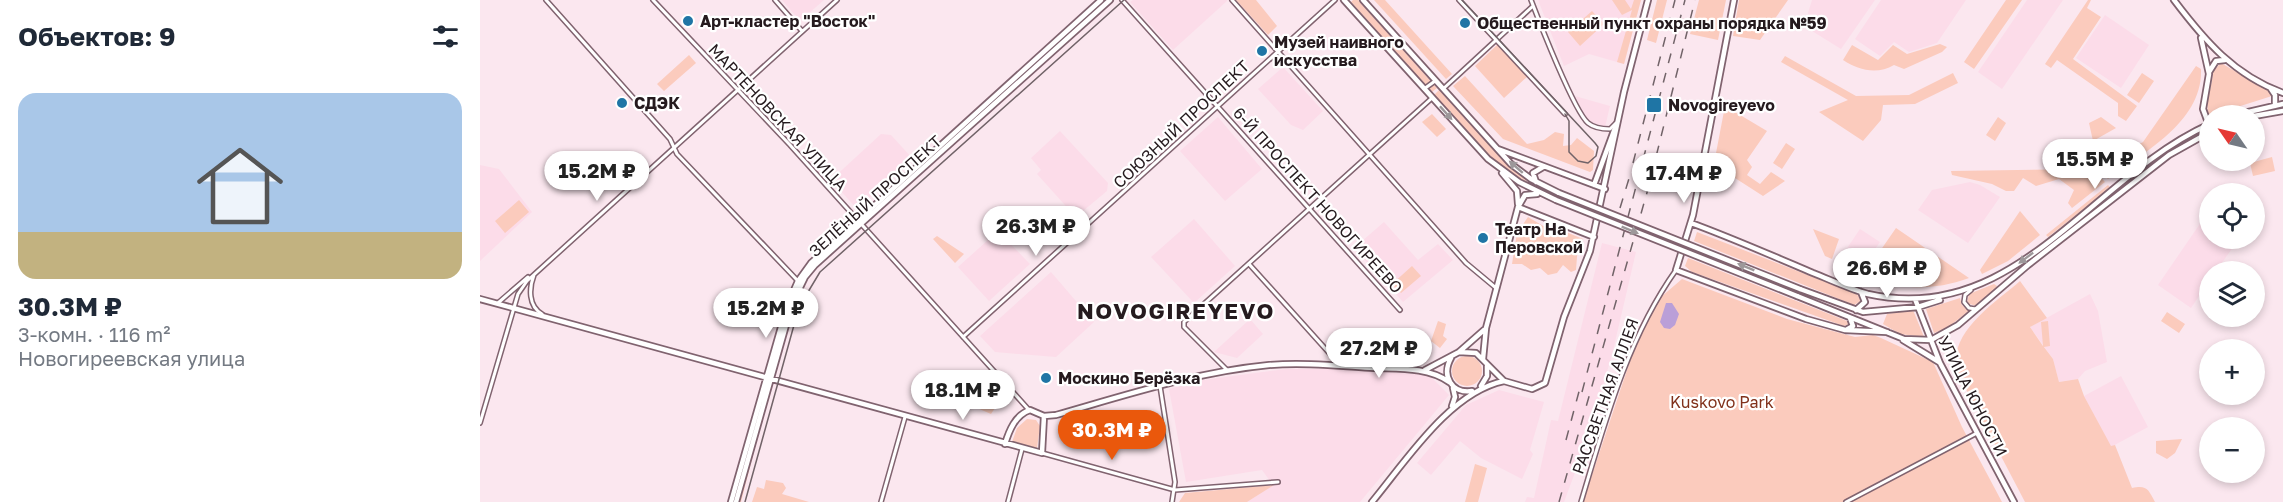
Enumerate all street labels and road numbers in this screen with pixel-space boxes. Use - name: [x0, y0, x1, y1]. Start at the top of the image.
- street label: МАРТЕНОВСКАЯ УЛИЦА: [705, 39, 852, 195]
- street label: СОЮЗНЫЙ ПРОСПЕКТ: [1109, 56, 1253, 192]
- street label: 6-Й ПРОСПЕКТ НОВОГИРЕЕВО: [1229, 103, 1407, 297]
- street label: ЗЕЛЁНЫЙ ПРОСПЕКТ: [804, 131, 946, 261]
- street label: РАССВЕТНАЯ АЛЛЕЯ: [1567, 315, 1643, 477]
- street label: УЛИЦА ЮНОСТИ: [1934, 332, 2012, 460]

